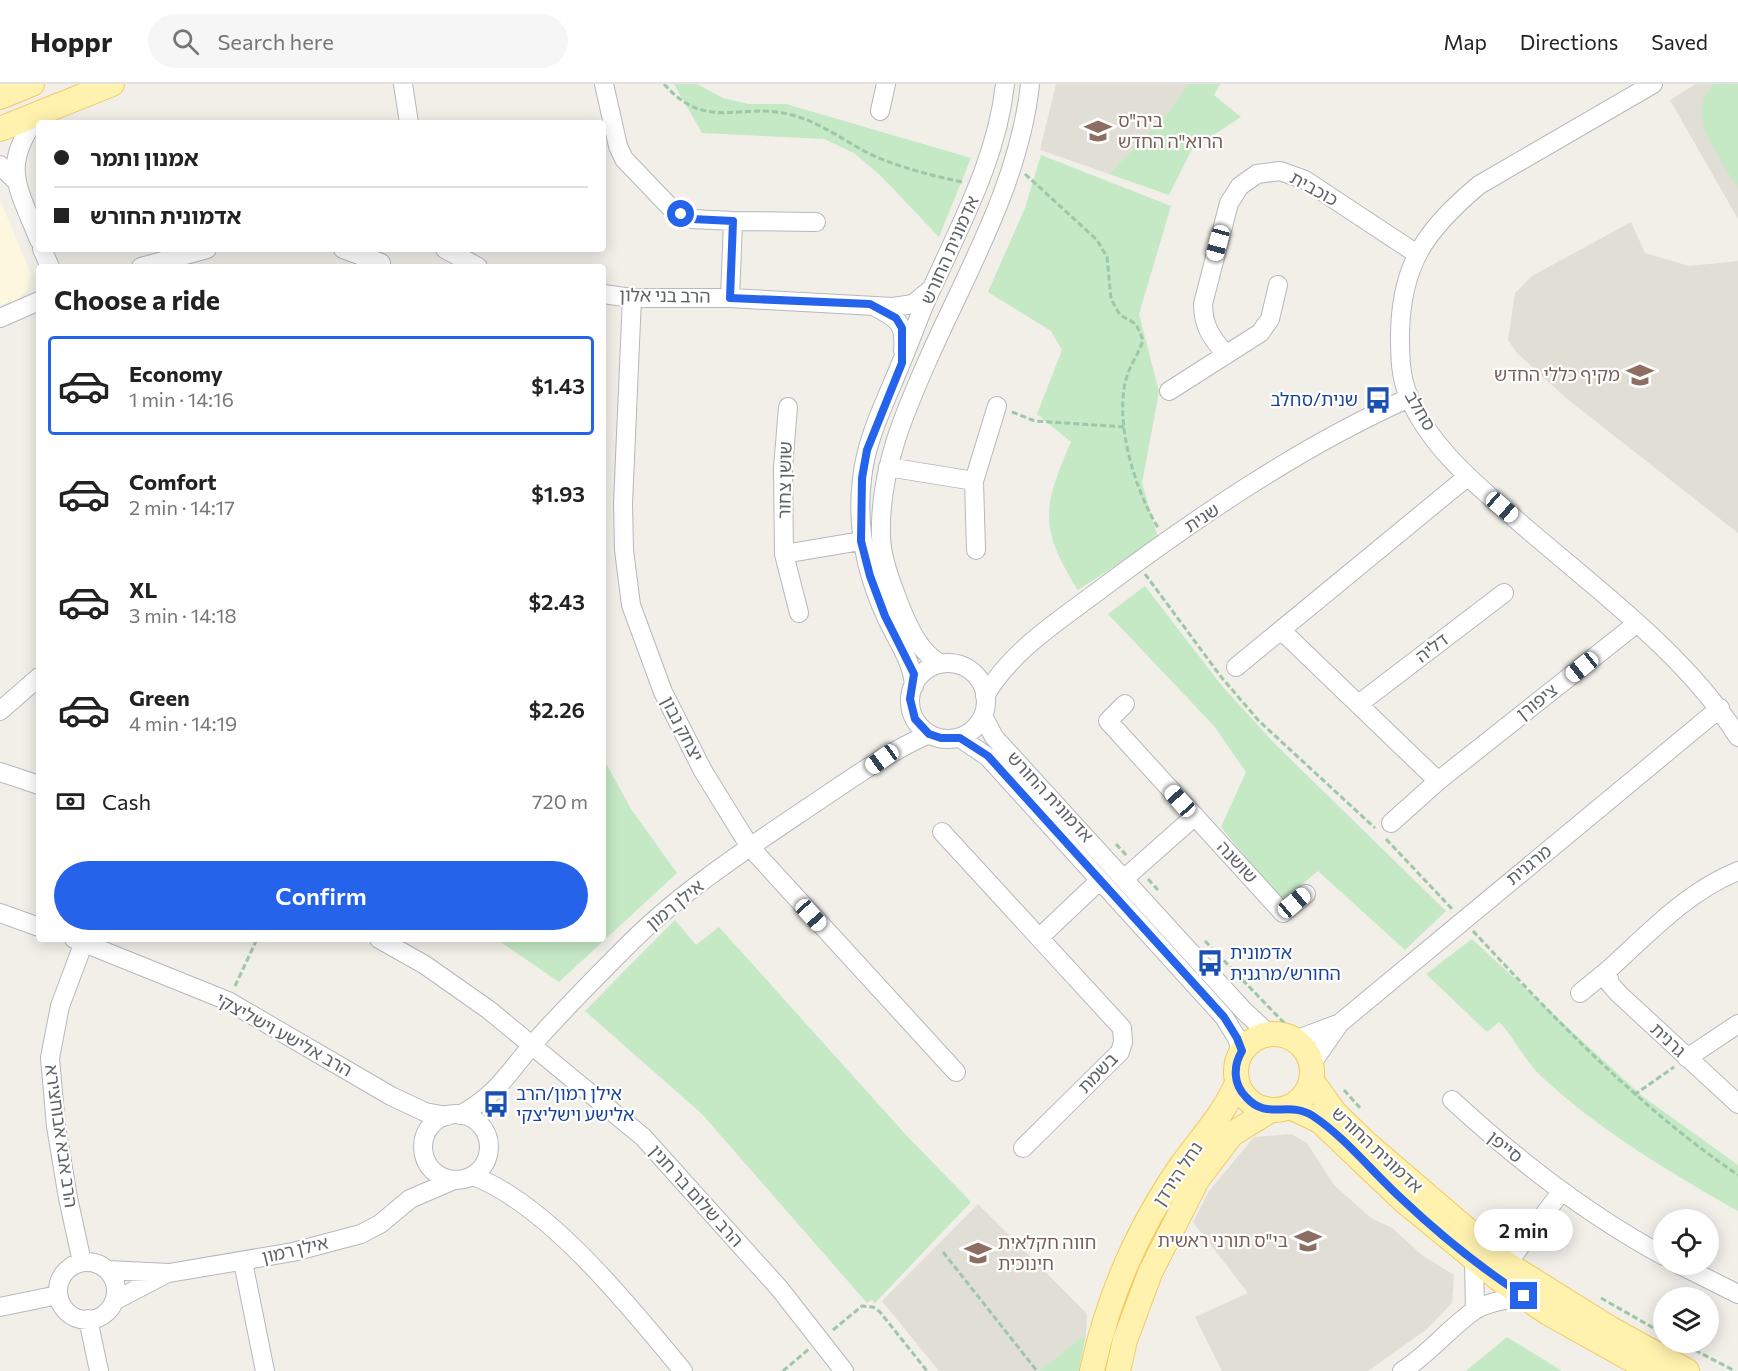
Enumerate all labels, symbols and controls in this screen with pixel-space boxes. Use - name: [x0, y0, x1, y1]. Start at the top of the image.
- search box: [148, 14, 568, 68]
- text: Hoppr: [30, 24, 112, 58]
- icon: search: [169, 25, 202, 58]
- text: Search here: [217, 28, 334, 55]
- text: Map: [1444, 29, 1487, 54]
- text: Directions: [1520, 29, 1618, 54]
- text: Saved: [1651, 29, 1708, 54]
- place label: ביה"ס הרוא"ה החדש: [1118, 109, 1223, 152]
- school or university icon: ביה"ס הרוא"ה החדש: [1083, 116, 1113, 146]
- text: אמנון ותמר: [90, 144, 199, 171]
- street label: כוכבית: [1287, 166, 1342, 210]
- street label: אדמונית החורש: [915, 192, 983, 307]
- route start: [667, 200, 694, 227]
- text: אדמונית החורש: [90, 202, 241, 229]
- car: [1205, 223, 1231, 263]
- text: Choose a ride: [54, 283, 220, 316]
- street label: הרב בני אלון: [619, 283, 711, 307]
- icon: car: [57, 359, 111, 413]
- text: Economy: [129, 360, 223, 387]
- school or university icon: מקיף כללי החדש: [1625, 360, 1655, 390]
- place label: מקיף כללי החדש: [1494, 363, 1620, 385]
- text: $1.43: [531, 372, 585, 399]
- bus stop icon: שנית/סחלב: [1363, 385, 1393, 415]
- text: 1 min · 14:16: [129, 387, 234, 411]
- street label: סחלב: [1401, 387, 1441, 434]
- place label: שנית/סחלב: [1271, 388, 1358, 410]
- street label: שושן צחור: [772, 441, 796, 519]
- icon: car: [57, 467, 111, 521]
- text: Comfort: [129, 468, 217, 495]
- text: $1.93: [531, 480, 585, 507]
- car: [1483, 488, 1521, 526]
- text: 2 min · 14:17: [129, 495, 235, 519]
- street label: שנית: [1180, 498, 1223, 536]
- icon: car: [57, 575, 111, 629]
- text: XL: [129, 576, 157, 603]
- text: $2.43: [529, 588, 585, 615]
- text: 3 min · 14:18: [129, 603, 237, 627]
- street label: דליה: [1411, 628, 1452, 667]
- car: [1562, 649, 1602, 685]
- street label: ציפורן: [1512, 678, 1561, 724]
- icon: car: [57, 683, 111, 737]
- text: Green: [129, 684, 190, 711]
- street label: יצחק נבון: [657, 692, 709, 765]
- text: $2.26: [529, 696, 585, 723]
- text: 4 min · 14:19: [129, 711, 237, 735]
- car: [862, 741, 902, 777]
- street label: אדמונית החורש: [1003, 746, 1098, 846]
- car: [1161, 782, 1199, 820]
- icon: cash: [54, 785, 87, 818]
- text: Cash: [102, 788, 151, 815]
- text: 720 m: [532, 789, 588, 813]
- street label: שושנה: [1213, 836, 1263, 887]
- street label: מרגנית: [1501, 839, 1556, 889]
- button: Confirm: [54, 861, 588, 930]
- street label: אילן רמון: [641, 874, 708, 934]
- car: [1274, 885, 1314, 921]
- car: [792, 896, 830, 934]
- place label: אדמונית החורש/מרגנית: [1230, 941, 1341, 984]
- bus stop icon: אדמונית החורש/מרגנית: [1195, 948, 1225, 978]
- street label: הרב אלישע וישליצקי: [213, 988, 356, 1081]
- street label: גרנית: [1647, 1018, 1691, 1061]
- street label: בשמת: [1073, 1048, 1122, 1097]
- street label: הרב אבא אבוחצירא: [41, 1063, 83, 1209]
- place label: אילן רמון/הרב אלישע וישליצקי: [516, 1082, 634, 1125]
- bus stop icon: אילן רמון/הרב אלישע וישליצקי: [481, 1089, 511, 1119]
- street label: אדמונית החורש: [1328, 1102, 1428, 1197]
- street label: סייפן: [1484, 1126, 1528, 1167]
- street label: נחל הירדן: [1148, 1137, 1207, 1210]
- street label: הרב שלום בר חנין: [645, 1140, 748, 1251]
- callout: 2 min: [1474, 1209, 1574, 1251]
- map controls: [1653, 1209, 1719, 1353]
- button: locate: [1653, 1209, 1719, 1275]
- text: 2 min: [1499, 1218, 1548, 1242]
- school or university icon: בי"ס תורני ראשית: [1293, 1226, 1323, 1256]
- place label: בי"ס תורני ראשית: [1158, 1229, 1288, 1251]
- street label: אילן רמון: [259, 1231, 330, 1267]
- place label: חווה חקלאית חינוכית: [998, 1231, 1096, 1274]
- school or university icon: חווה חקלאית חינוכית: [963, 1238, 993, 1268]
- route end: [1510, 1282, 1537, 1309]
- button: layers: [1653, 1287, 1719, 1353]

